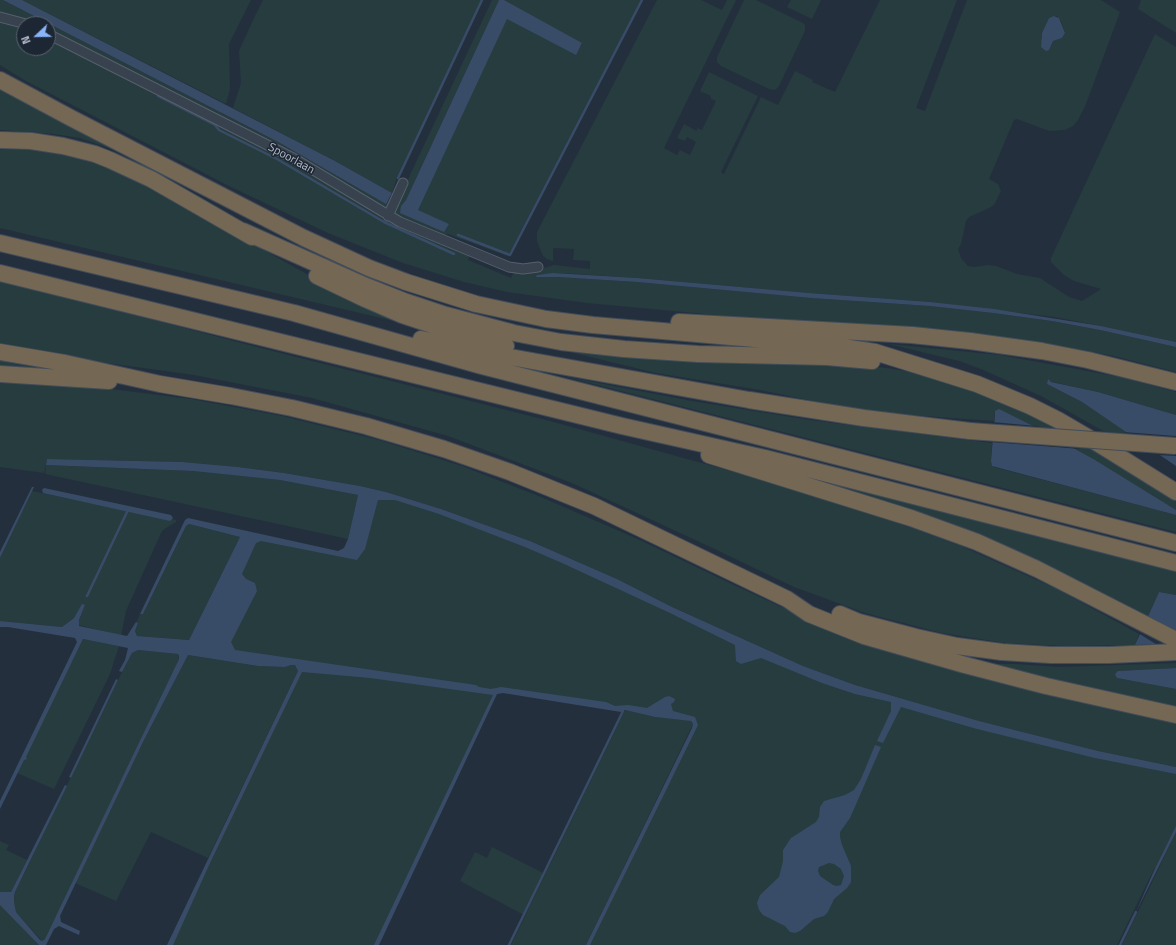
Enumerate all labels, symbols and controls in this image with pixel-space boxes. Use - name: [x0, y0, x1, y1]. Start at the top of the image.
- north arrow: [16, 16, 56, 56]
- text: N: [17, 34, 35, 47]
- street label: Spoorlaan: [265, 140, 317, 178]

